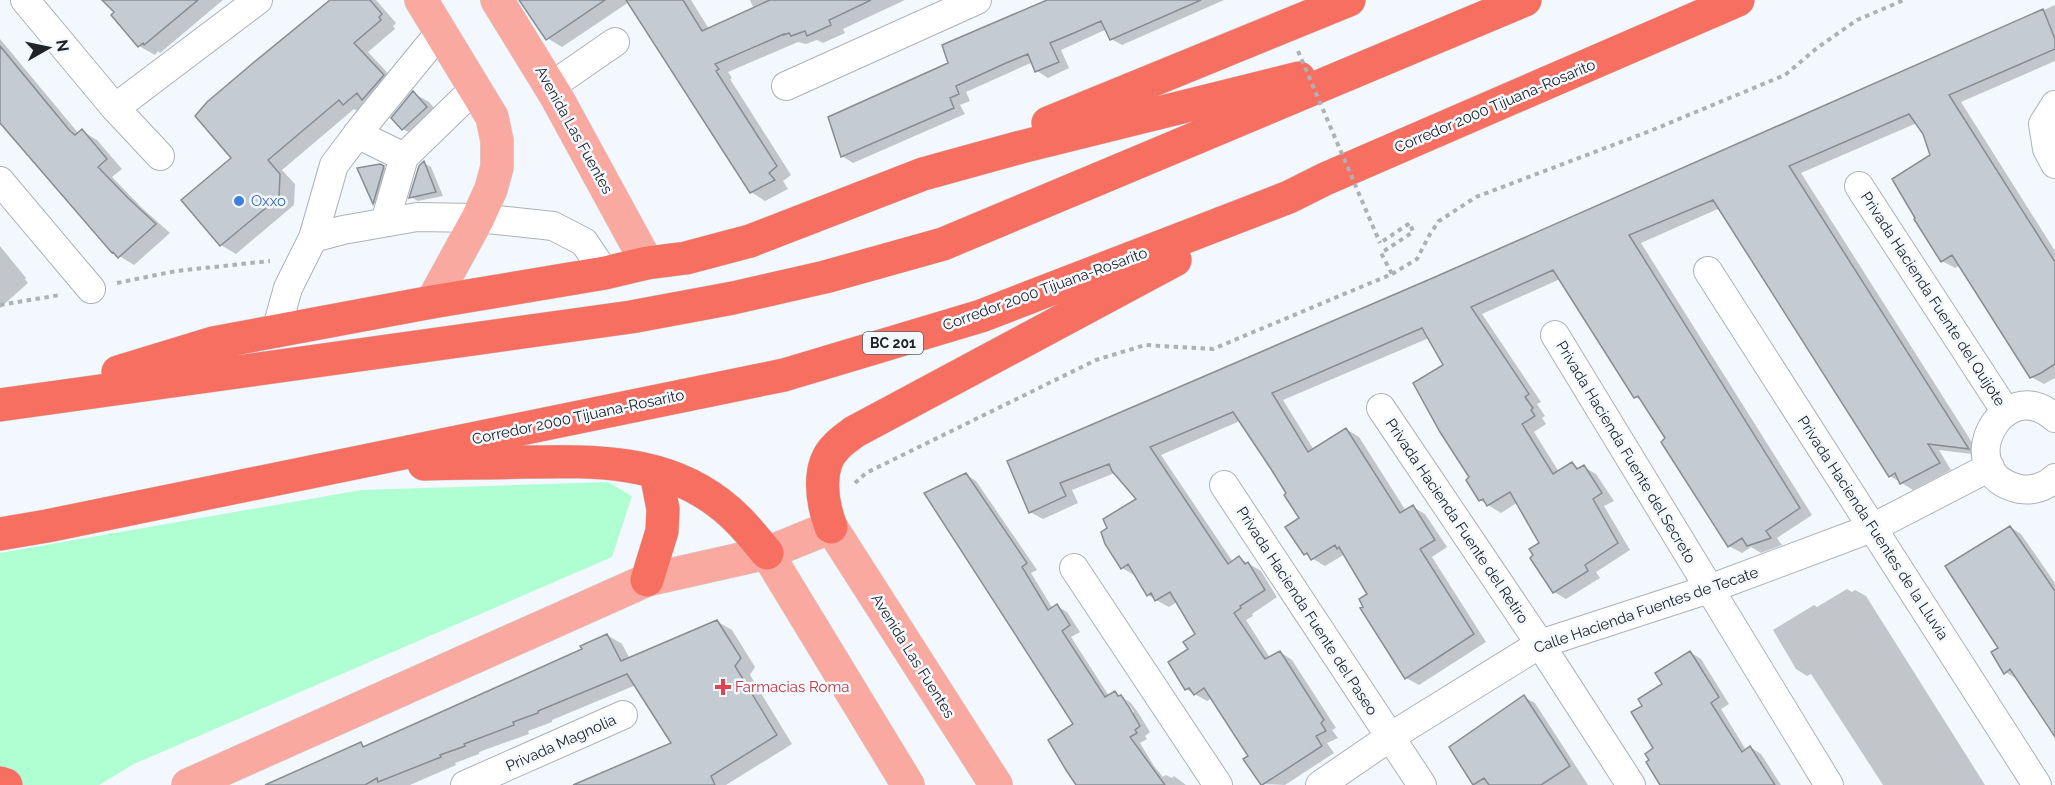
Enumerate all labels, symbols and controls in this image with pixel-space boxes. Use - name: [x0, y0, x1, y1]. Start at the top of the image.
- north arrow: [18, 18, 78, 78]
- text: N: [52, 38, 73, 53]
- street label: Corredor 2000 Tijuana-Rosarito: [1392, 55, 1598, 157]
- street label: Avenida Las Fuentes: [531, 63, 617, 197]
- street label: Privada Hacienda Fuente del Quijote: [1857, 188, 2009, 410]
- place label: Oxxo: [251, 192, 286, 210]
- marker: Oxxo: [232, 194, 246, 208]
- street label: Corredor 2000 Tijuana-Rosarito: [940, 244, 1150, 334]
- road number: BC 201: [863, 332, 923, 354]
- street label: Privada Hacienda Fuente del Secreto: [1552, 338, 1700, 567]
- street label: Corredor 2000 Tijuana-Rosarito: [470, 386, 686, 448]
- street label: Privada Hacienda Fuentes de la Lluvia: [1794, 413, 1952, 643]
- street label: Privada Hacienda Fuente del Retiro: [1382, 415, 1532, 627]
- street label: Privada Hacienda Fuente del Paseo: [1233, 503, 1381, 719]
- street label: Calle Hacienda Fuentes de Tecate: [1531, 563, 1761, 657]
- street label: Avenida Las Fuentes: [867, 591, 959, 721]
- place label: Farmacias Roma: [735, 678, 849, 696]
- marker: Farmacias Roma: [716, 680, 730, 694]
- street label: Privada Magnolia: [503, 711, 619, 775]

